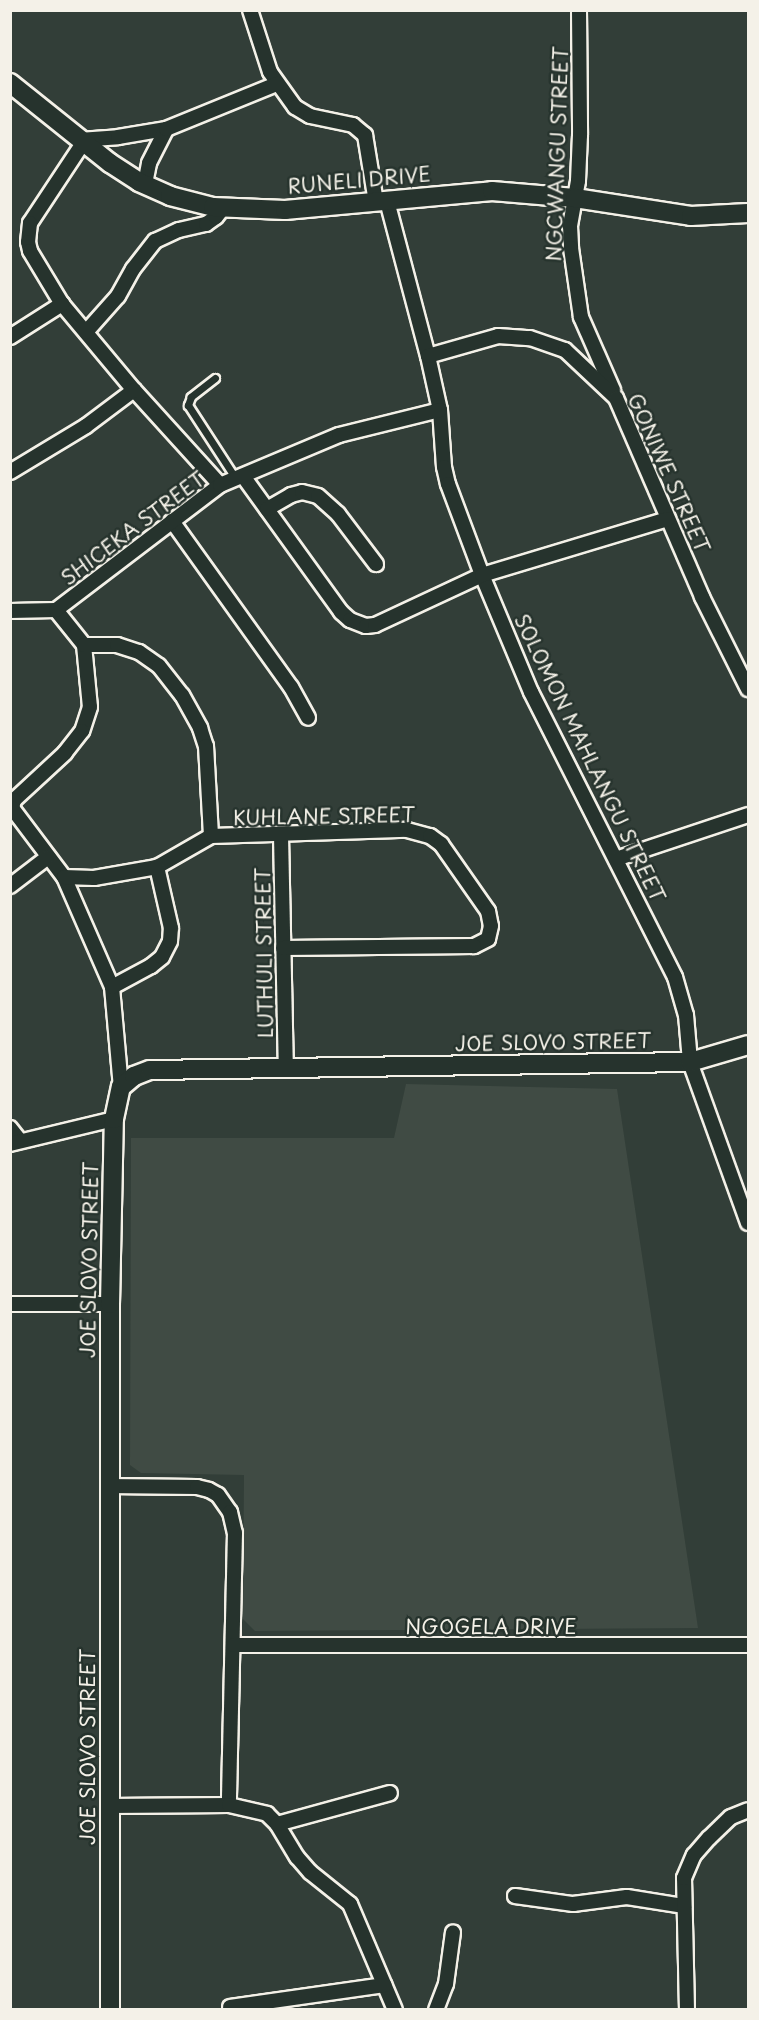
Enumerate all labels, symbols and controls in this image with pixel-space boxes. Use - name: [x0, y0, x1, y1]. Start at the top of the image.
- street label: NGCWANGU STREET: [541, 45, 573, 263]
- street label: RUNELI DRIVE: [287, 162, 431, 198]
- street label: GONIWE STREET: [623, 389, 715, 557]
- street label: SHICEKA STREET: [55, 465, 211, 591]
- street label: SOLOMON MAHLANGU STREET: [509, 608, 671, 908]
- street label: KUHLANE STREET: [232, 802, 416, 830]
- street label: LUTHULI STREET: [250, 866, 278, 1040]
- street label: JOE SLOVO STREET: [453, 1028, 653, 1056]
- street label: JOE SLOVO STREET: [75, 1160, 103, 1360]
- street label: NGOGELA DRIVE: [405, 1614, 577, 1638]
- street label: JOE SLOVO STREET: [75, 1647, 99, 1847]

